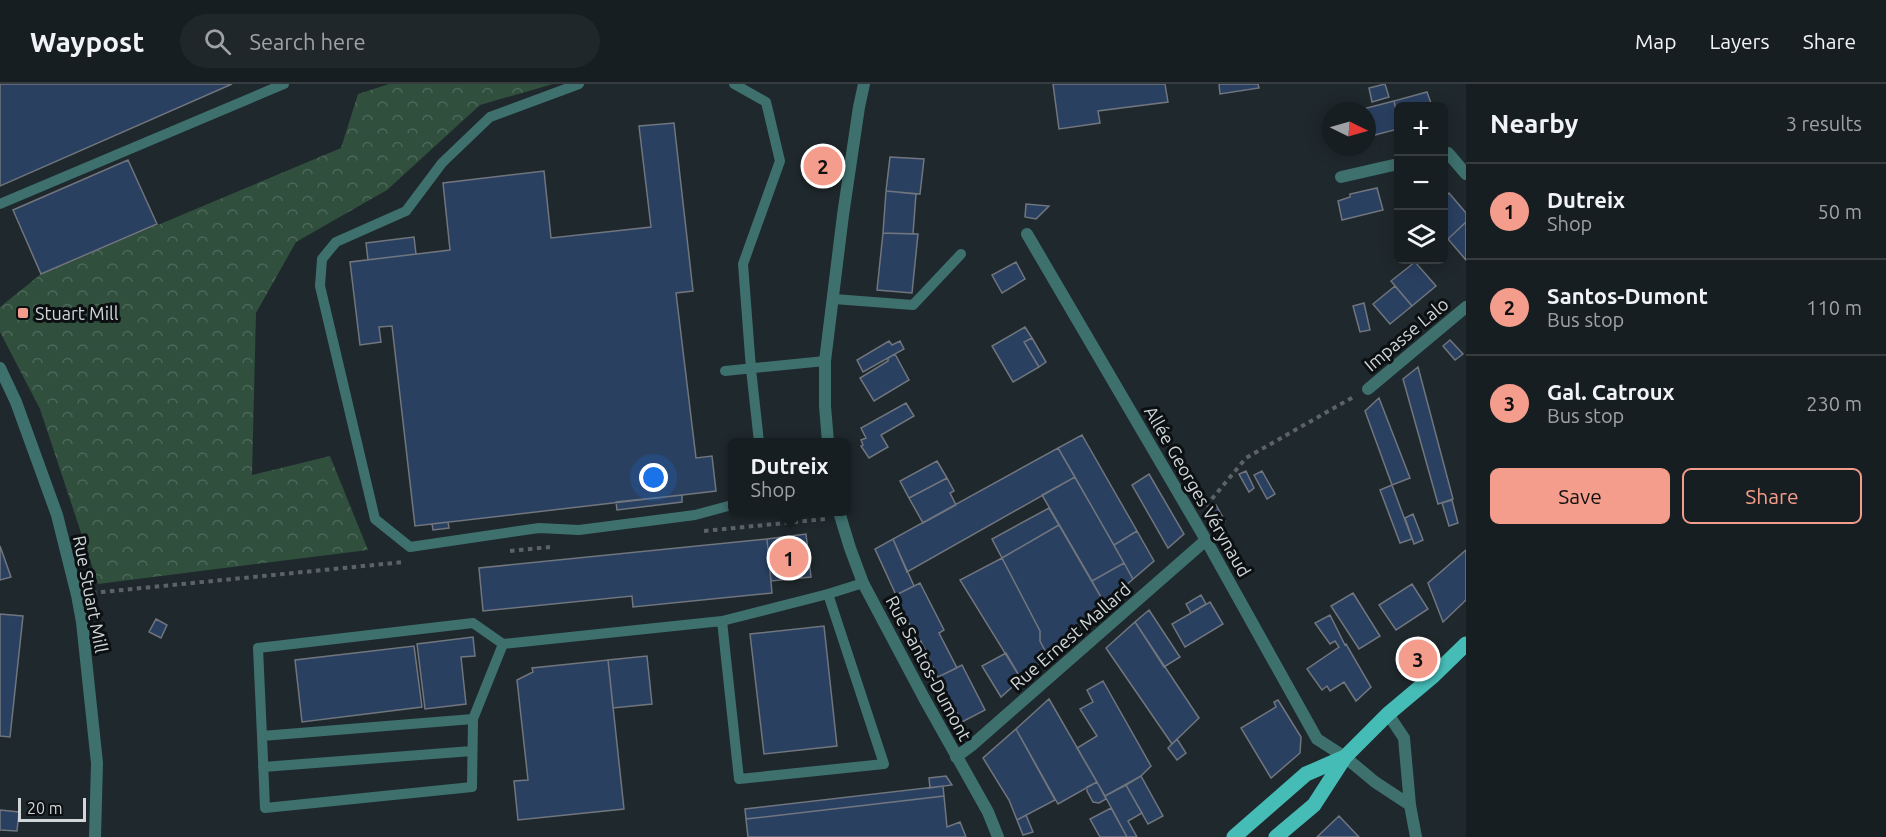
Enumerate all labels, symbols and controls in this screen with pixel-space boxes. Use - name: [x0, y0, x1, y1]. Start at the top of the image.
- search box: [180, 14, 600, 68]
- icon: search: [201, 25, 234, 58]
- text: Waypost: [30, 26, 144, 57]
- text: Search here: [249, 29, 366, 54]
- text: Map: [1635, 29, 1676, 53]
- text: Layers: [1709, 29, 1770, 53]
- text: Share: [1803, 29, 1856, 53]
- north arrow: [1322, 102, 1376, 156]
- map controls: [1394, 102, 1448, 264]
- button: +: [1394, 102, 1448, 156]
- text: Nearby: [1490, 109, 1578, 138]
- text: 3 results: [1786, 112, 1862, 135]
- pin: 2: [804, 144, 842, 188]
- button: −: [1394, 156, 1448, 210]
- text: Dutreix: [1547, 187, 1625, 212]
- text: 1: [1504, 200, 1515, 223]
- text: 50 m: [1818, 200, 1862, 223]
- button: layers: [1394, 210, 1448, 264]
- text: Shop: [1547, 212, 1592, 235]
- text: Santos-Dumont: [1547, 283, 1708, 308]
- street label: Impasse Lalo: [1360, 293, 1452, 375]
- text: 2: [1504, 296, 1515, 319]
- text: 110 m: [1806, 296, 1862, 319]
- place label: Stuart Mill: [35, 303, 119, 323]
- marker: Stuart Mill: [16, 306, 30, 320]
- text: Bus stop: [1547, 308, 1624, 331]
- text: Gal. Catroux: [1547, 379, 1674, 404]
- text: 3: [1504, 392, 1515, 415]
- text: 230 m: [1806, 392, 1862, 415]
- street label: Allée Georges Vérynaud: [1141, 402, 1255, 580]
- text: Bus stop: [1547, 404, 1624, 427]
- popup: [728, 438, 851, 516]
- text: Dutreix: [751, 453, 828, 478]
- your location: [639, 463, 668, 492]
- button: Save: [1490, 468, 1670, 524]
- button: Share: [1682, 468, 1862, 524]
- text: Shop: [751, 478, 796, 501]
- street label: Rue Stuart Mill: [70, 534, 112, 655]
- pin: 1: [770, 536, 808, 580]
- street label: Rue Ernest Mallard: [1006, 578, 1134, 694]
- street label: Rue Santos-Dumont: [882, 592, 976, 744]
- pin: 3: [1398, 636, 1438, 682]
- scale bar: [18, 795, 86, 822]
- text: 20 m: [27, 799, 63, 817]

